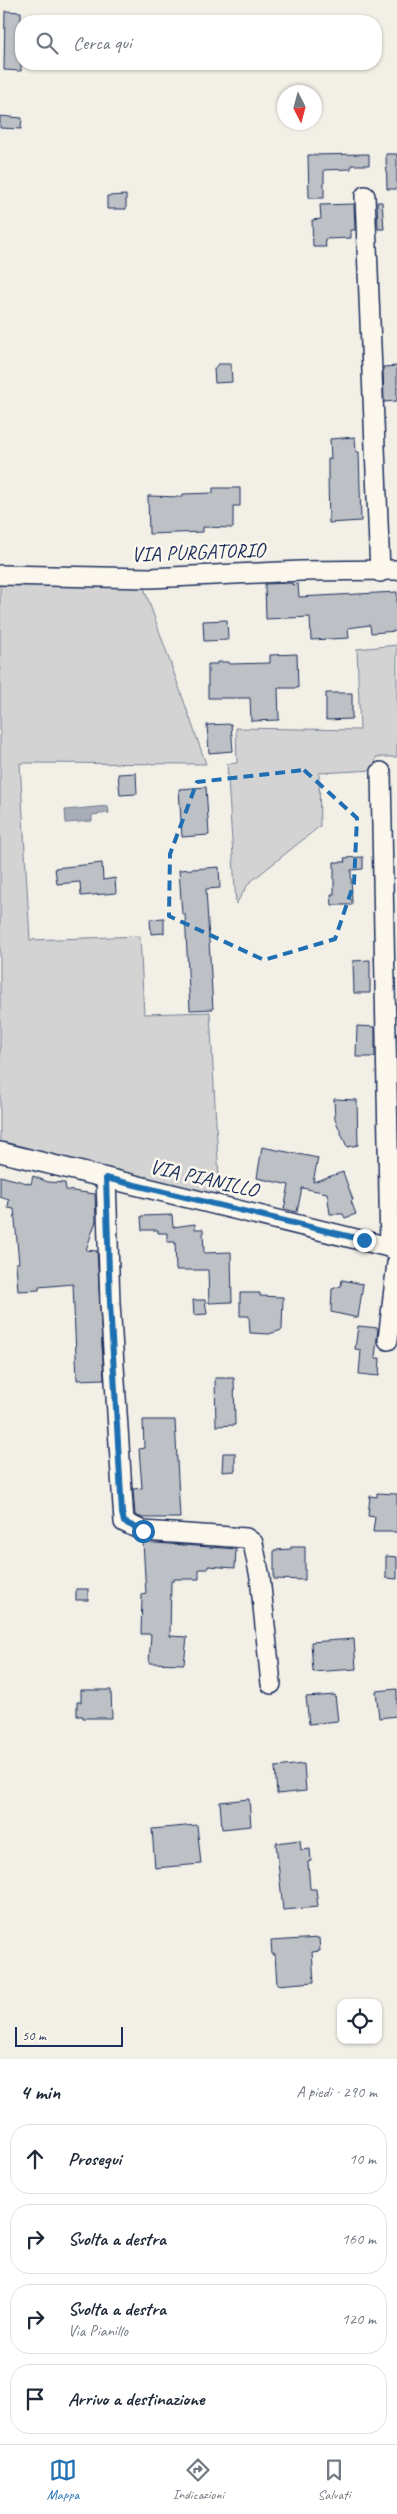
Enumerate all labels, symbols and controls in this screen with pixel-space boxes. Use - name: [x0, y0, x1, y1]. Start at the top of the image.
- search box: [15, 15, 382, 70]
- icon: search: [33, 29, 61, 57]
- text: Cerca qui: [73, 31, 132, 55]
- north arrow: [277, 85, 322, 130]
- street label: VIA PURGATORIO: [131, 537, 268, 567]
- street label: VIA PIANILLO: [147, 1153, 263, 1204]
- route end: [353, 1229, 376, 1252]
- route start: [132, 1520, 155, 1543]
- map controls: [337, 1999, 382, 2044]
- button: locate: [337, 1999, 382, 2044]
- scale bar: [15, 2024, 122, 2047]
- text: 50 m: [22, 2027, 46, 2044]
- text: 4 min: [20, 2079, 60, 2105]
- text: A piedi · 290 m: [296, 2082, 377, 2102]
- icon: ahead: [21, 2145, 49, 2173]
- text: Prosegui: [68, 2147, 121, 2171]
- text: 10 m: [349, 2149, 376, 2169]
- icon: right: [21, 2225, 49, 2253]
- text: Svolta a destra: [68, 2227, 166, 2251]
- text: 160 m: [342, 2229, 376, 2249]
- text: Svolta a destra: [68, 2297, 166, 2321]
- icon: right: [21, 2305, 49, 2333]
- text: 120 m: [342, 2309, 376, 2329]
- text: Via Pianillo: [68, 2321, 128, 2341]
- icon: arrive: [21, 2385, 49, 2413]
- text: Arrivo a destinazione: [68, 2387, 204, 2411]
- tab: Mappa: [47, 2456, 79, 2503]
- tab: Indicazioni: [173, 2456, 224, 2503]
- tab: Salvati: [318, 2456, 350, 2503]

